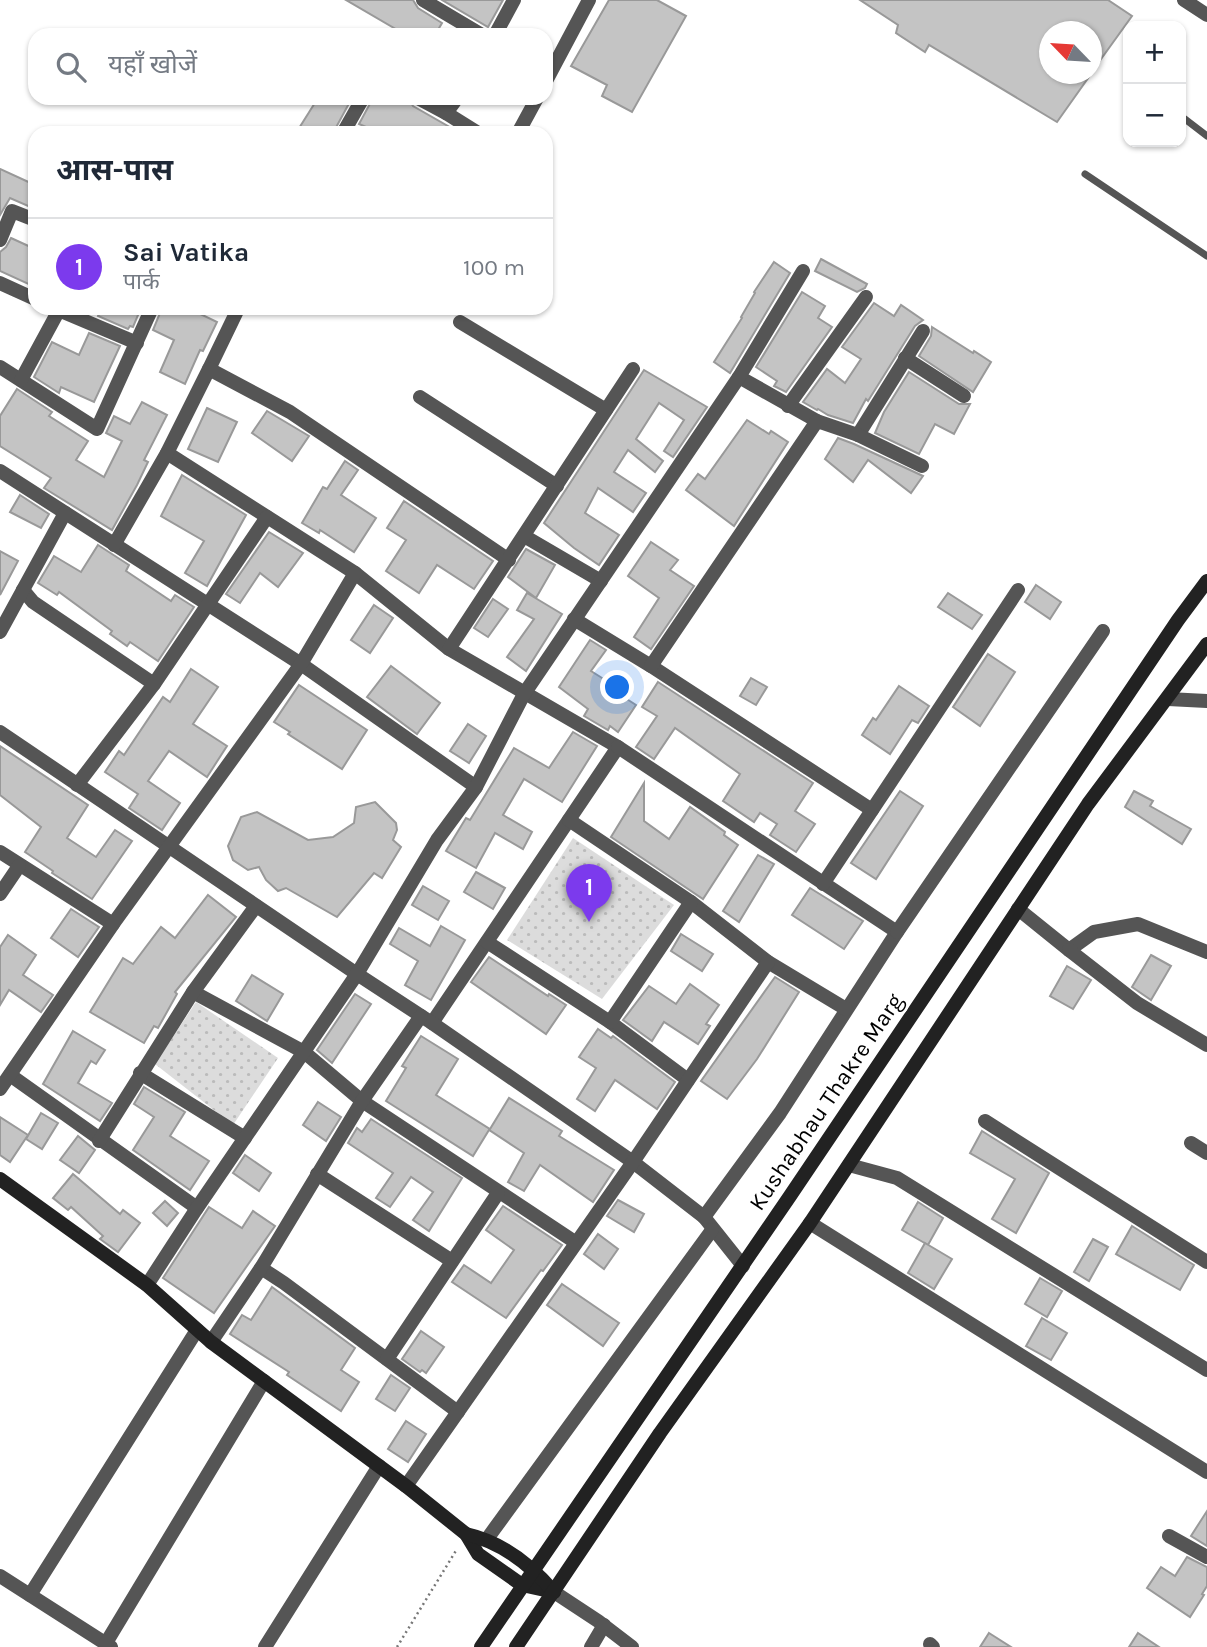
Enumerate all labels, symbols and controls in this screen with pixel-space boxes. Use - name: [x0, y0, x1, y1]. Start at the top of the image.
- north arrow: [1039, 21, 1102, 84]
- map controls: [1123, 21, 1186, 147]
- button: +: [1123, 21, 1186, 84]
- search box: [28, 28, 553, 105]
- icon: search: [52, 48, 90, 86]
- text: यहाँ खोजें: [108, 49, 197, 80]
- button: −: [1123, 84, 1186, 147]
- text: आस-पास: [56, 152, 173, 188]
- text: Sai Vatika: [123, 237, 249, 268]
- text: 1: [75, 254, 83, 281]
- text: 100 m: [463, 254, 525, 281]
- text: पार्क: [123, 268, 160, 295]
- your location: [600, 670, 634, 704]
- pin: 1: [566, 864, 612, 922]
- street label: Kushabhau Thakre Marg: [743, 988, 909, 1216]

